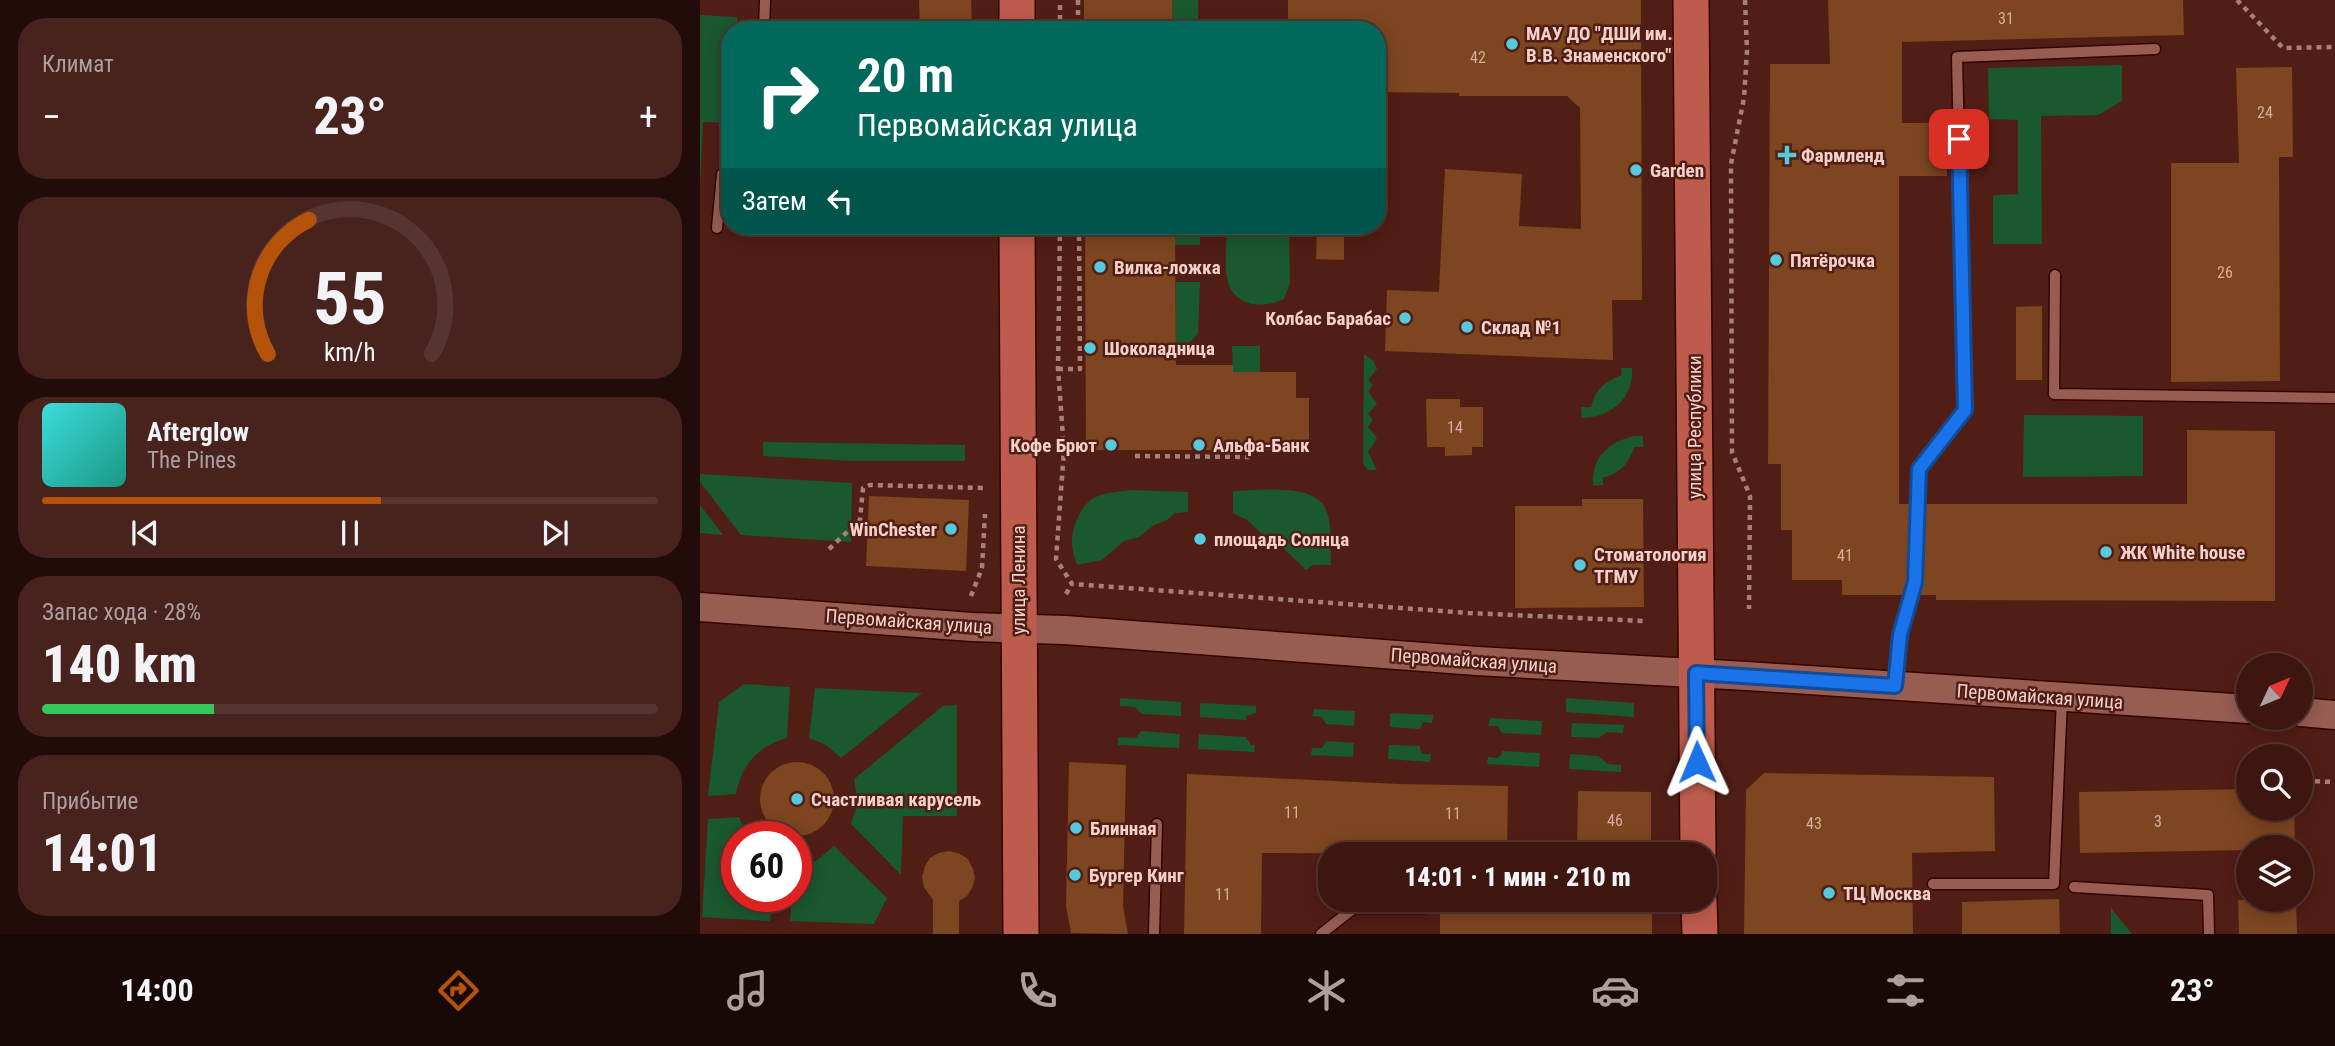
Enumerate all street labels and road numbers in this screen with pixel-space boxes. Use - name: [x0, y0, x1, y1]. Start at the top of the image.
- street label: улица Республики: [1683, 355, 1706, 499]
- street label: улица Ленина: [1007, 525, 1030, 635]
- street label: Первомайская улица: [825, 604, 993, 639]
- street label: Первомайская улица: [1390, 643, 1558, 678]
- street label: Первомайская улица: [1956, 679, 2124, 714]

